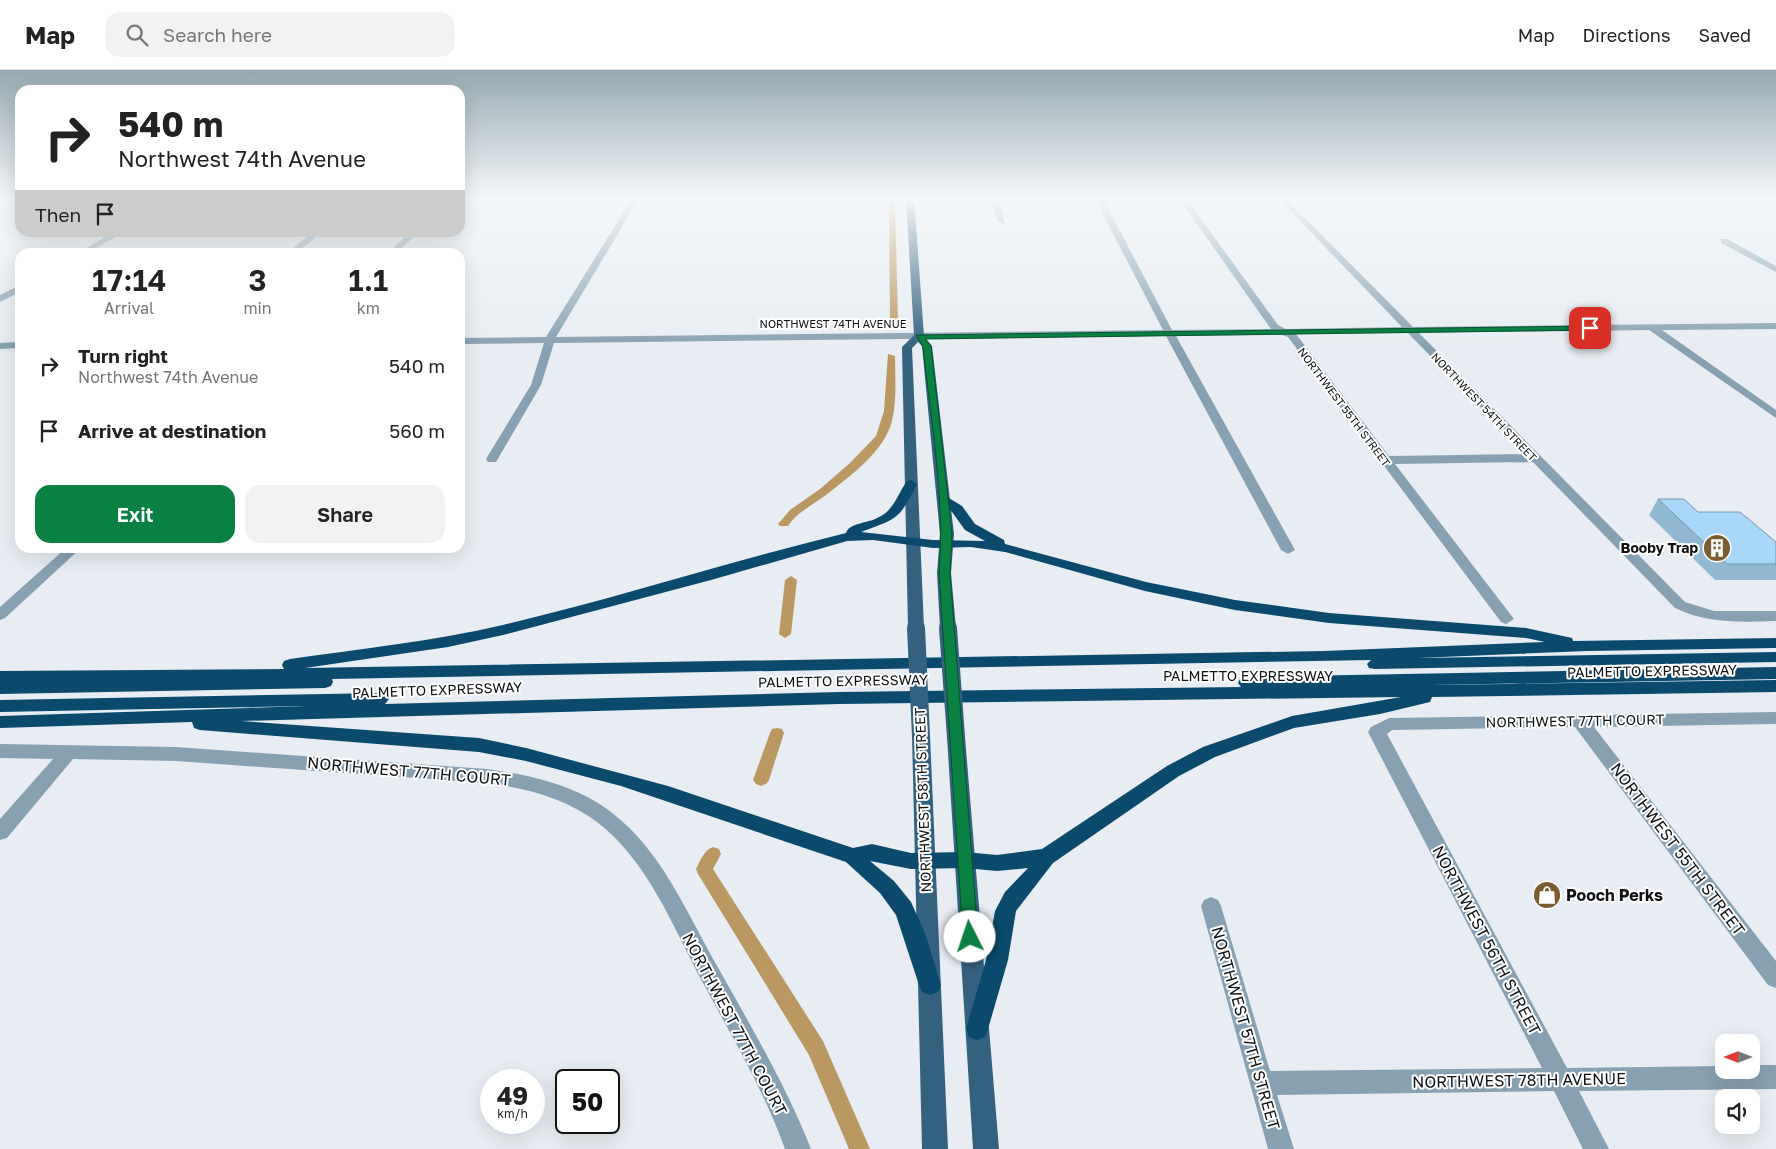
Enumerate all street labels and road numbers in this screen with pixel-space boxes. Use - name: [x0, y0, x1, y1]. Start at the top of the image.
- street label: NORTHWEST 74TH AVENUE: [760, 317, 907, 330]
- street label: NORTHWEST 55TH STREET: [1296, 345, 1393, 469]
- street label: NORTHWEST 54TH STREET: [1429, 350, 1540, 464]
- street label: PALMETTO EXPRESSWAY: [1567, 661, 1737, 680]
- street label: PALMETTO EXPRESSWAY: [1163, 667, 1333, 684]
- street label: PALMETTO EXPRESSWAY: [758, 671, 928, 690]
- street label: PALMETTO EXPRESSWAY: [352, 678, 522, 701]
- street label: NORTHWEST 58TH STREET: [911, 707, 934, 893]
- street label: NORTHWEST 77TH COURT: [1486, 710, 1665, 731]
- street label: NORTHWEST 77TH COURT: [307, 752, 512, 790]
- street label: NORTHWEST 55TH STREET: [1607, 759, 1750, 939]
- street label: NORTHWEST 56TH STREET: [1429, 842, 1545, 1038]
- street label: NORTHWEST 57TH STREET: [1207, 924, 1285, 1132]
- street label: NORTHWEST 77TH COURT: [678, 929, 792, 1119]
- street label: NORTHWEST 78TH AVENUE: [1412, 1068, 1626, 1092]

